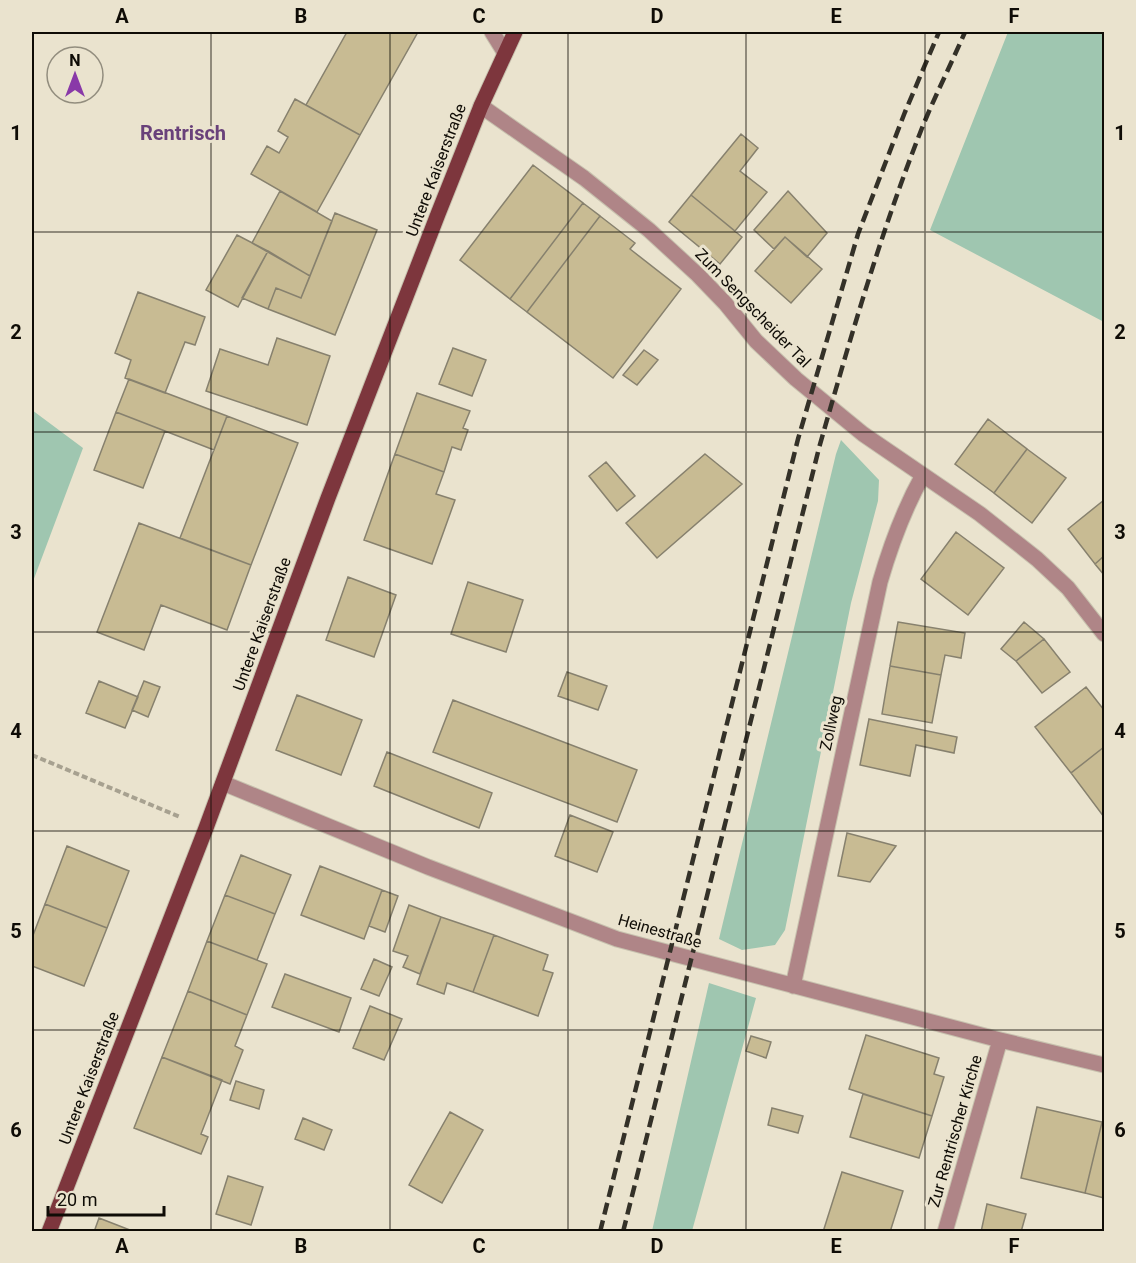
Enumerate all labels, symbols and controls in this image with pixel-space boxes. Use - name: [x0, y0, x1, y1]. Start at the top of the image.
- text: A: [115, 4, 129, 28]
- text: B: [295, 4, 307, 28]
- text: C: [472, 4, 486, 28]
- text: D: [651, 4, 664, 28]
- text: E: [830, 4, 842, 28]
- text: F: [1009, 4, 1020, 28]
- north arrow: [45, 45, 105, 105]
- text: N: [69, 51, 81, 70]
- street label: Untere Kaiserstraße: [402, 101, 470, 239]
- text: 1: [10, 121, 22, 145]
- district label: Rentrisch: [140, 121, 226, 145]
- text: 1: [1114, 121, 1126, 145]
- street label: Zum Sengscheider Tal: [691, 245, 815, 371]
- text: 2: [10, 320, 22, 344]
- text: 2: [1114, 320, 1126, 344]
- text: 3: [10, 520, 22, 544]
- text: 3: [1114, 520, 1126, 544]
- street label: Untere Kaiserstraße: [229, 555, 295, 693]
- street label: Zollweg: [816, 694, 846, 752]
- text: 4: [10, 719, 22, 743]
- text: 4: [1114, 719, 1126, 743]
- street label: Heinestraße: [616, 910, 704, 952]
- text: 5: [10, 919, 22, 943]
- text: 5: [1114, 919, 1126, 943]
- street label: Untere Kaiserstraße: [55, 1009, 123, 1147]
- street label: Zur Rentrischer Kirche: [924, 1053, 986, 1209]
- text: 6: [10, 1118, 22, 1142]
- text: 6: [1114, 1118, 1126, 1142]
- scale bar: [48, 1179, 164, 1217]
- text: 20 m: [57, 1189, 97, 1210]
- text: A: [115, 1234, 129, 1258]
- text: B: [295, 1234, 307, 1258]
- text: C: [472, 1234, 486, 1258]
- text: D: [651, 1234, 664, 1258]
- text: E: [830, 1234, 842, 1258]
- text: F: [1009, 1234, 1020, 1258]

